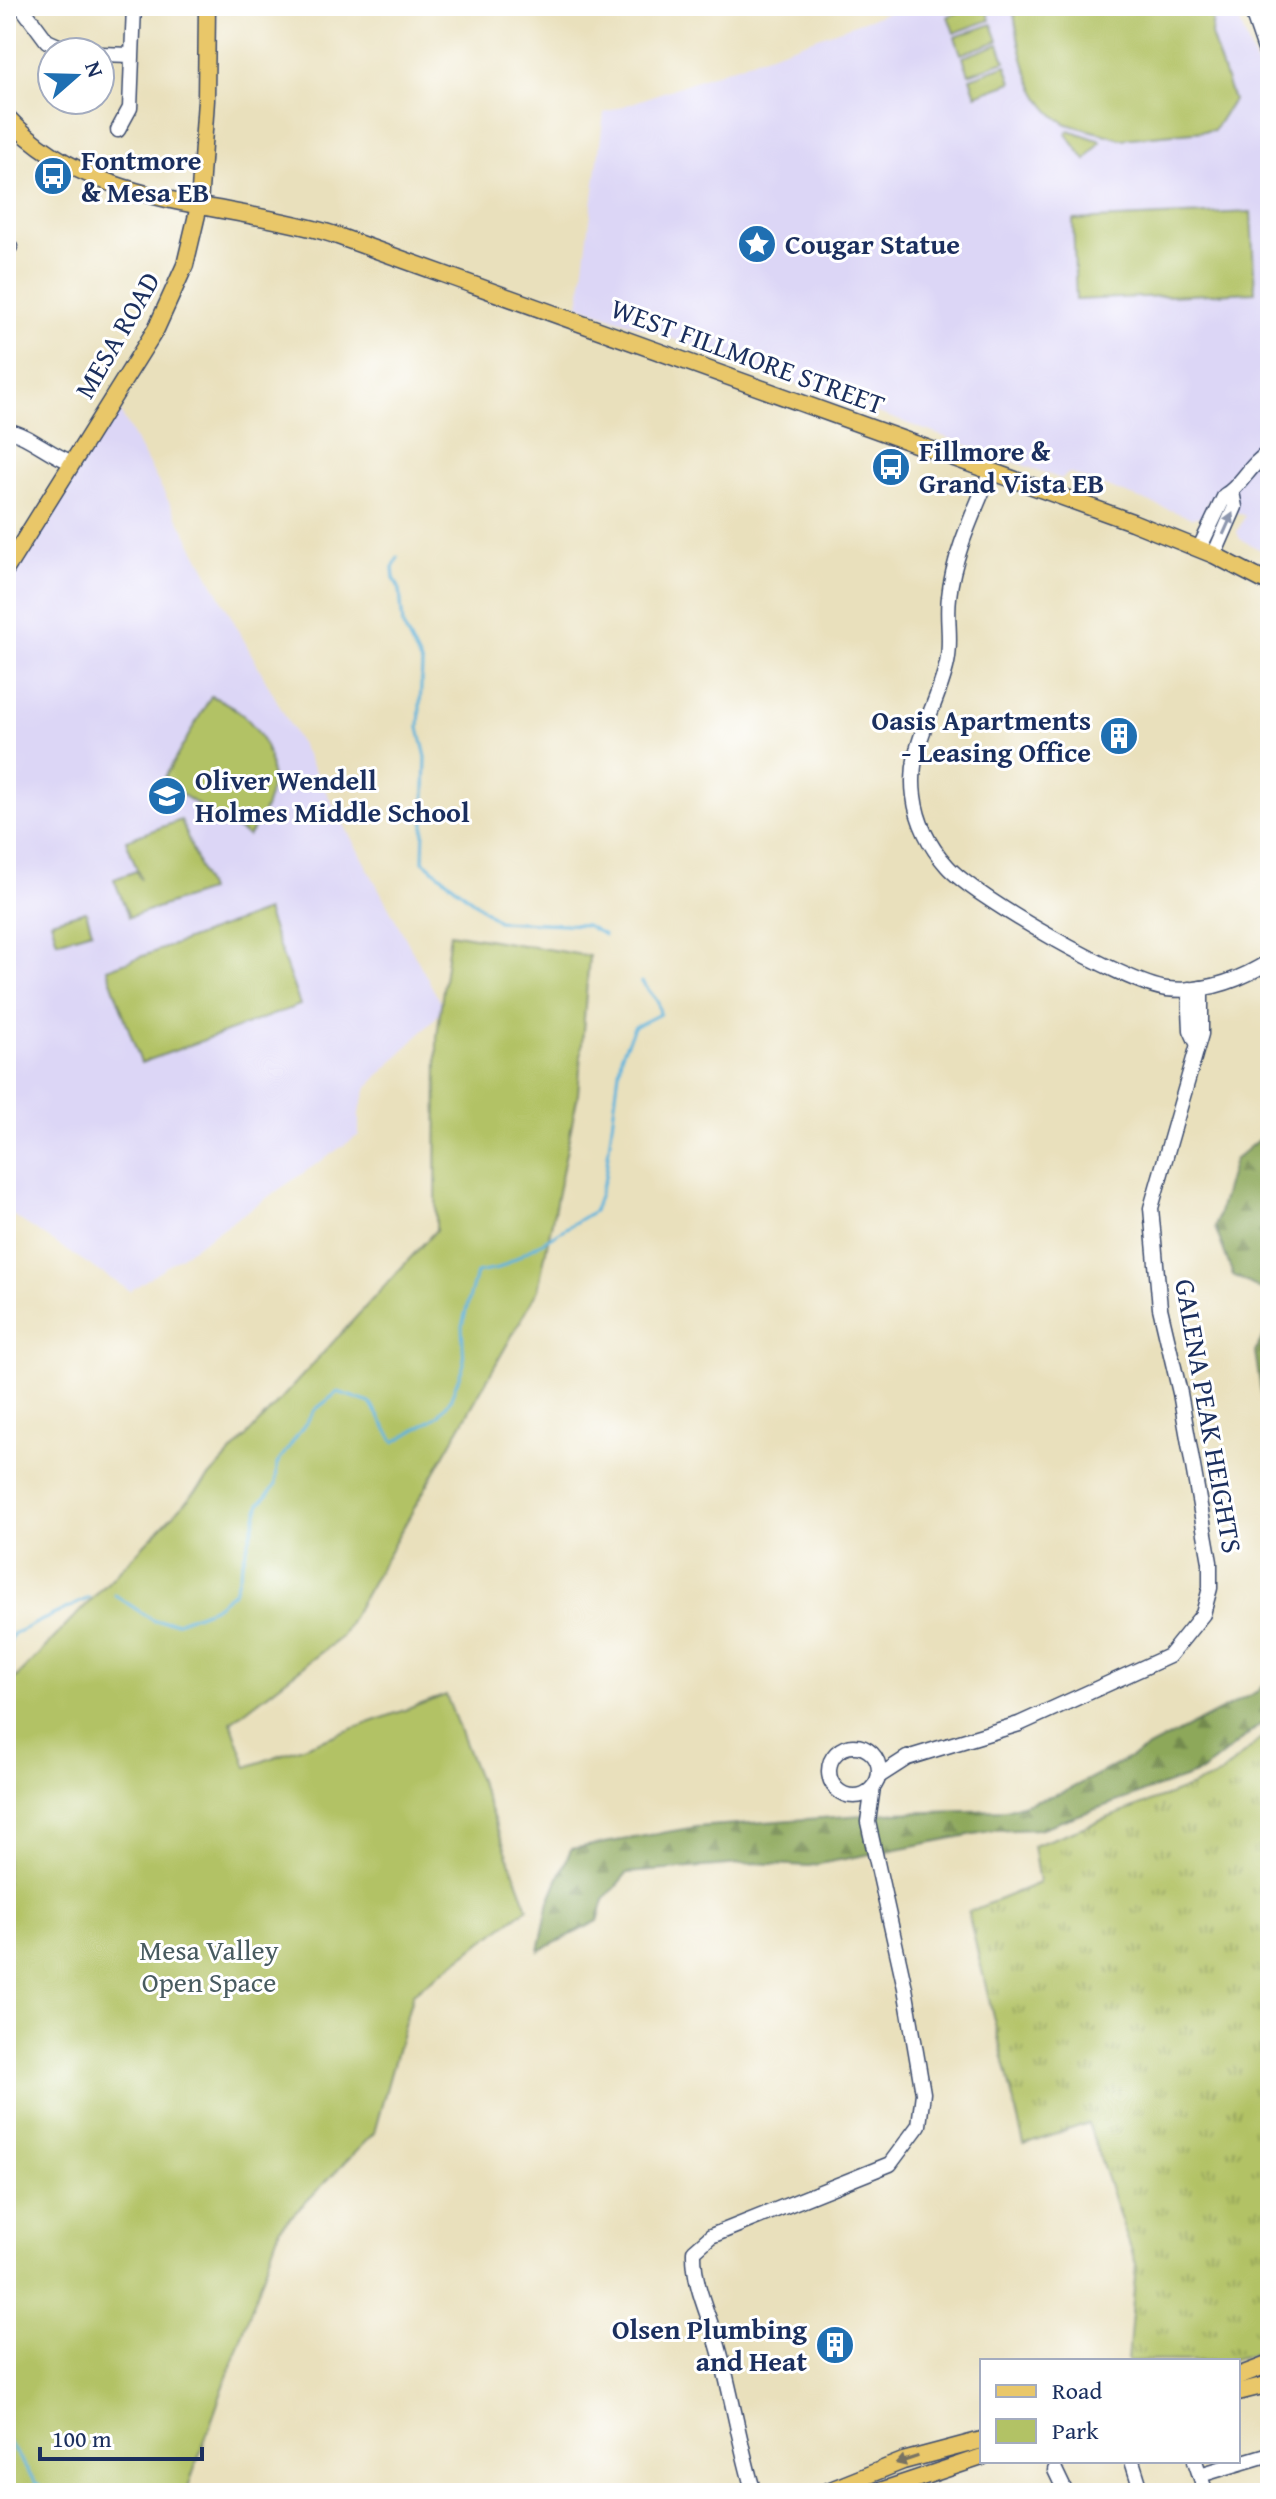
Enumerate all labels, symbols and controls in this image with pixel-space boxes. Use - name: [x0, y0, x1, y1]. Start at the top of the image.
- north arrow: [36, 36, 116, 116]
- text: N: [77, 57, 112, 82]
- place label: Fontmore & Mesa EB: [81, 139, 209, 212]
- bus stop icon: Fontmore & Mesa EB: [32, 155, 74, 197]
- place icon: Cougar Statue: [736, 223, 778, 265]
- place label: Cougar Statue: [785, 223, 960, 264]
- street label: MESA ROAD: [64, 264, 169, 406]
- street label: WEST FILLMORE STREET: [605, 287, 891, 424]
- place label: Fillmore & Grand Vista EB: [919, 430, 1105, 503]
- bus stop icon: Fillmore & Grand Vista EB: [870, 446, 912, 488]
- one-way arrow: [1221, 512, 1235, 535]
- place label: Oasis Apartments - Leasing Office: [872, 699, 1091, 772]
- building icon: Oasis Apartments - Leasing Office: [1098, 715, 1140, 757]
- place label: Oliver Wendell Holmes Middle School: [195, 759, 470, 832]
- school or university icon: Oliver Wendell Holmes Middle School: [146, 775, 188, 817]
- street label: GALENA PEAK HEIGHTS: [1165, 1276, 1254, 1556]
- park label: Mesa Valley Open Space: [139, 1929, 279, 2002]
- place label: Olsen Plumbing and Heat: [612, 2308, 807, 2381]
- building icon: Olsen Plumbing and Heat: [814, 2324, 856, 2366]
- legend: [980, 2359, 1240, 2463]
- text: Road: [1052, 2373, 1102, 2408]
- scale bar: [40, 2411, 202, 2461]
- text: Park: [1052, 2413, 1099, 2448]
- text: 100 m: [52, 2421, 112, 2456]
- one-way arrow: [895, 2455, 919, 2467]

